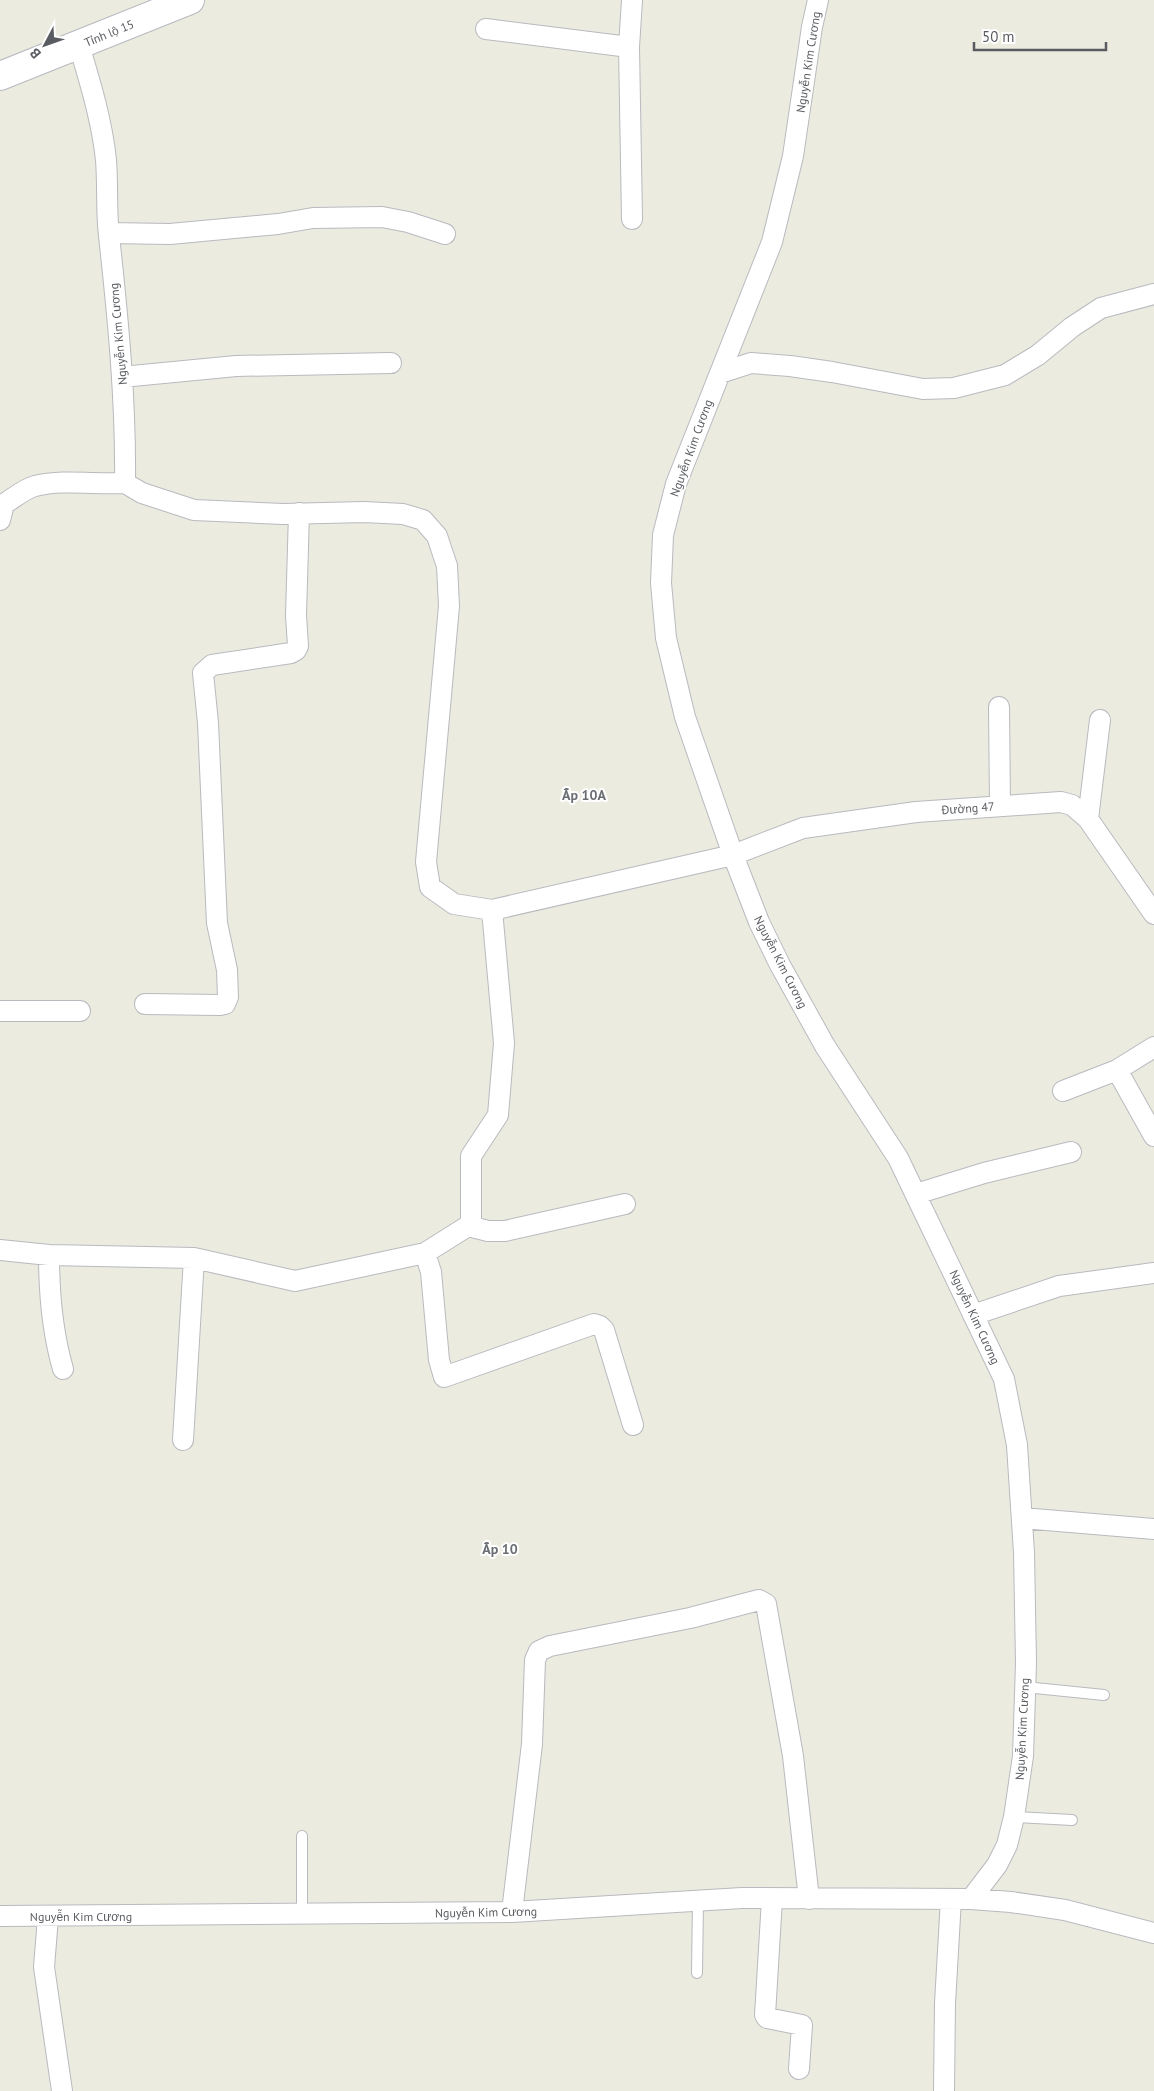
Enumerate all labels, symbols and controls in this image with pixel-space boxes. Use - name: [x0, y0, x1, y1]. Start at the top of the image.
- street label: Nguyễn Kim Cương: [793, 10, 823, 114]
- street label: Tỉnh lộ 15: [82, 16, 136, 50]
- north arrow: [20, 20, 70, 70]
- scale bar: [974, 20, 1106, 52]
- text: 50 m: [982, 27, 1015, 46]
- text: B: [26, 44, 45, 63]
- street label: Nguyễn Kim Cương: [106, 282, 130, 386]
- street label: Nguyễn Kim Cương: [666, 397, 716, 499]
- district label: Ấp 10A: [562, 786, 606, 804]
- street label: Đường 47: [940, 799, 995, 817]
- street label: Nguyễn Kim Cương: [751, 913, 811, 1011]
- street label: Nguyễn Kim Cương: [947, 1267, 1003, 1367]
- district label: Ấp 10: [482, 1540, 518, 1558]
- street label: Nguyễn Kim Cương: [1012, 1678, 1032, 1780]
- street label: Nguyễn Kim Cương: [435, 1904, 537, 1920]
- street label: Nguyễn Kim Cương: [30, 1909, 132, 1924]

